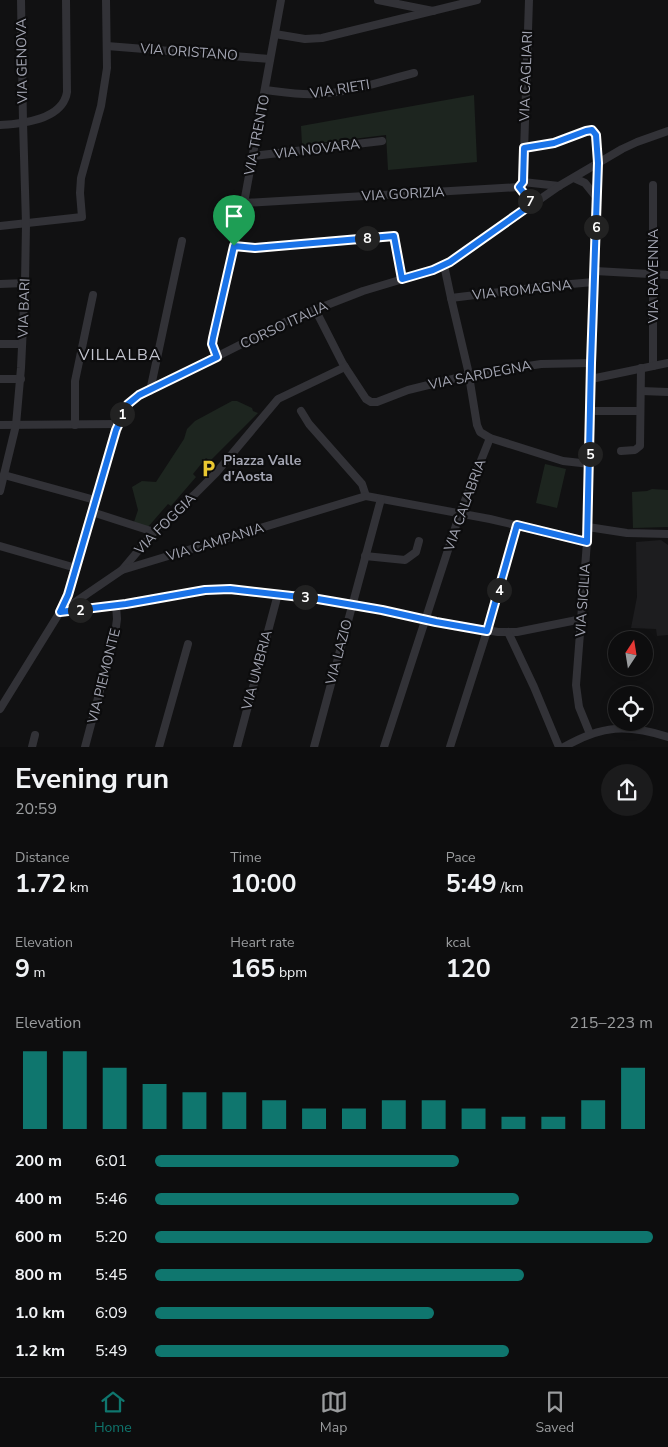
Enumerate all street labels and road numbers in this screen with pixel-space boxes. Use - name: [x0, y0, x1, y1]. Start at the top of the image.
- street label: VIA GENOVA: [12, 18, 32, 105]
- street label: VIA CAGLIARI: [515, 30, 537, 123]
- street label: VIA ORISTANO: [139, 39, 238, 65]
- street label: VIA RIETI: [308, 75, 371, 103]
- street label: VIA TRENTO: [240, 93, 274, 178]
- street label: VIA NOVARA: [272, 134, 361, 164]
- street label: VIA GORIZIA: [360, 182, 445, 206]
- street label: VIA RAVENNA: [644, 229, 663, 324]
- street label: VIA ROMAGNA: [470, 275, 573, 305]
- street label: VIA BARI: [13, 278, 35, 339]
- street label: CORSO ITALIA: [237, 296, 331, 354]
- street label: VIA SARDEGNA: [426, 356, 533, 394]
- street label: VIA CALABRIA: [439, 456, 490, 555]
- street label: VIA FOGGIA: [130, 489, 200, 559]
- street label: VIA CAMPANIA: [163, 518, 266, 566]
- street label: VIA SICILIA: [571, 563, 595, 638]
- street label: VIA LAZIO: [321, 617, 357, 688]
- street label: VIA PIEMONTE: [83, 626, 125, 726]
- street label: VIA UMBRIA: [237, 628, 277, 713]

